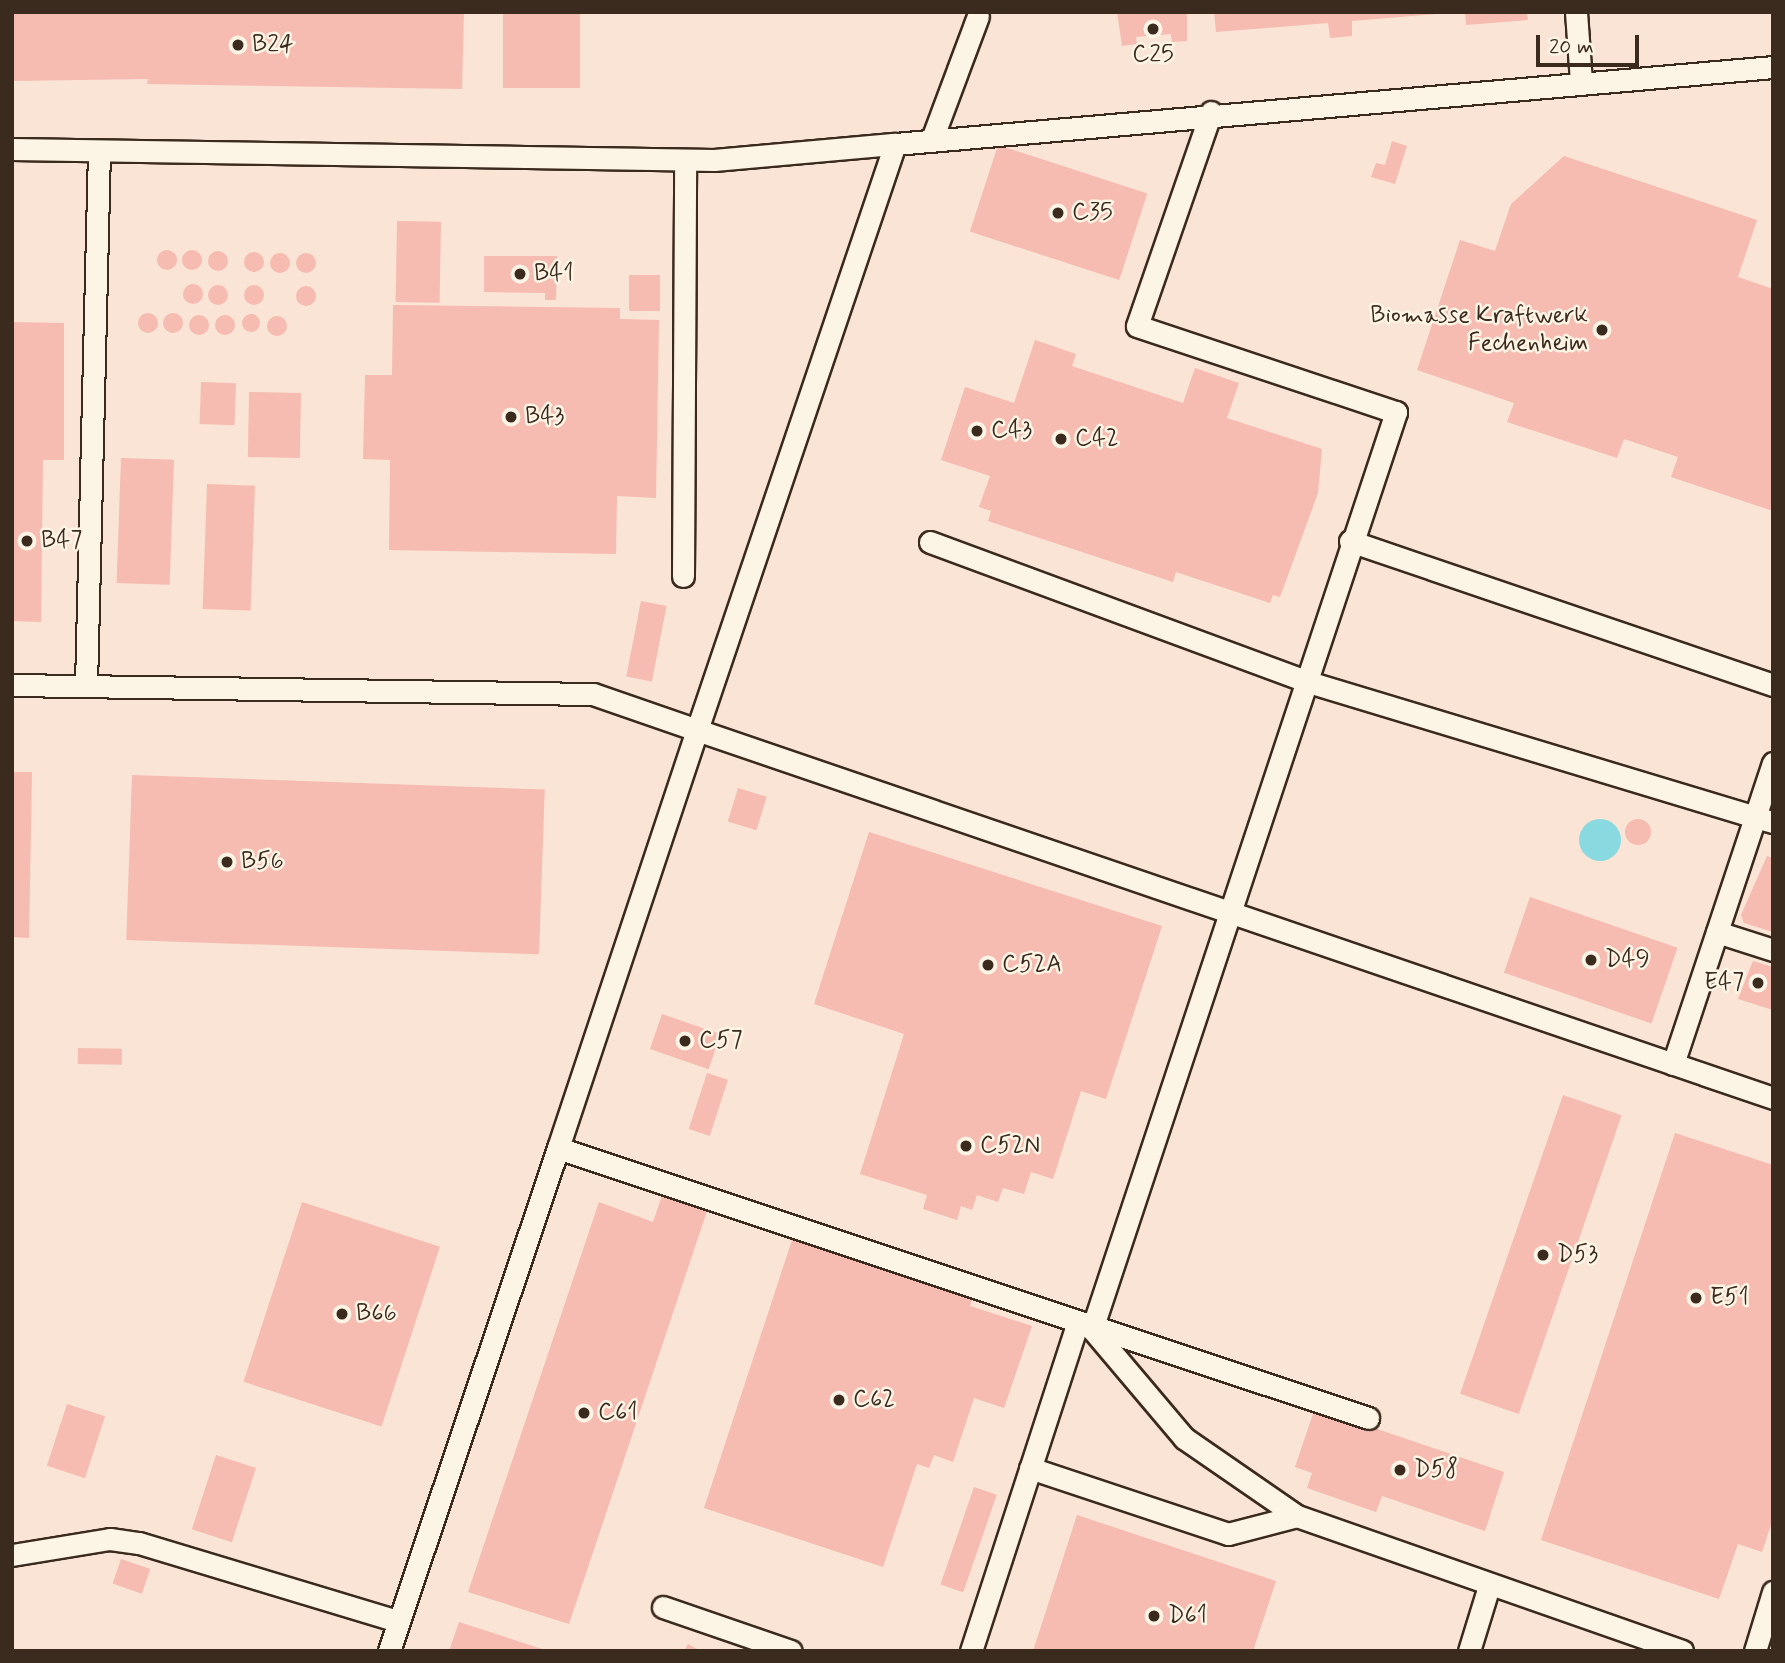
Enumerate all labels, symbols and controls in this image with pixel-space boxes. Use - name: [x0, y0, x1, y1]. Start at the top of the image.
- marker: C25: [1145, 21, 1161, 37]
- scale bar: [1540, 21, 1643, 65]
- place label: B24: [252, 31, 294, 59]
- text: 20 m: [1549, 33, 1594, 61]
- marker: B24: [230, 37, 246, 53]
- place label: C25: [1132, 41, 1174, 69]
- place label: C35: [1072, 199, 1113, 227]
- marker: C35: [1050, 205, 1066, 221]
- place label: B41: [534, 260, 573, 288]
- marker: B41: [512, 266, 528, 282]
- place label: Biomasse Kraftwerk Fechenheim: [1370, 302, 1588, 358]
- marker: Biomasse Kraftwerk Fechenheim: [1594, 322, 1610, 338]
- place label: B43: [525, 403, 564, 431]
- marker: B43: [503, 409, 519, 425]
- place label: C43: [991, 417, 1032, 445]
- marker: C43: [969, 423, 985, 439]
- place label: C42: [1075, 425, 1119, 453]
- marker: C42: [1053, 431, 1069, 447]
- place label: B47: [41, 527, 82, 555]
- marker: B47: [19, 533, 35, 549]
- place label: B56: [241, 848, 284, 876]
- marker: B56: [219, 854, 235, 870]
- place label: D49: [1605, 946, 1650, 974]
- place label: C52A: [1002, 951, 1062, 979]
- marker: D49: [1583, 952, 1599, 968]
- marker: C52A: [980, 957, 996, 973]
- place label: E47: [1704, 969, 1744, 997]
- marker: E47: [1750, 975, 1766, 991]
- place label: C57: [699, 1027, 743, 1055]
- marker: C57: [677, 1033, 693, 1049]
- place label: C52N: [980, 1132, 1040, 1160]
- marker: C52N: [958, 1138, 974, 1154]
- place label: D53: [1557, 1241, 1598, 1269]
- marker: D53: [1535, 1247, 1551, 1263]
- place label: E51: [1710, 1284, 1749, 1312]
- marker: E51: [1688, 1290, 1704, 1306]
- place label: B66: [356, 1300, 397, 1328]
- marker: B66: [334, 1306, 350, 1322]
- place label: C62: [853, 1386, 895, 1414]
- marker: C62: [831, 1392, 847, 1408]
- place label: C61: [598, 1399, 638, 1427]
- marker: C61: [576, 1405, 592, 1421]
- place label: D58: [1414, 1456, 1458, 1484]
- marker: D58: [1392, 1462, 1408, 1478]
- place label: D61: [1168, 1602, 1207, 1630]
- marker: D61: [1146, 1608, 1162, 1624]

